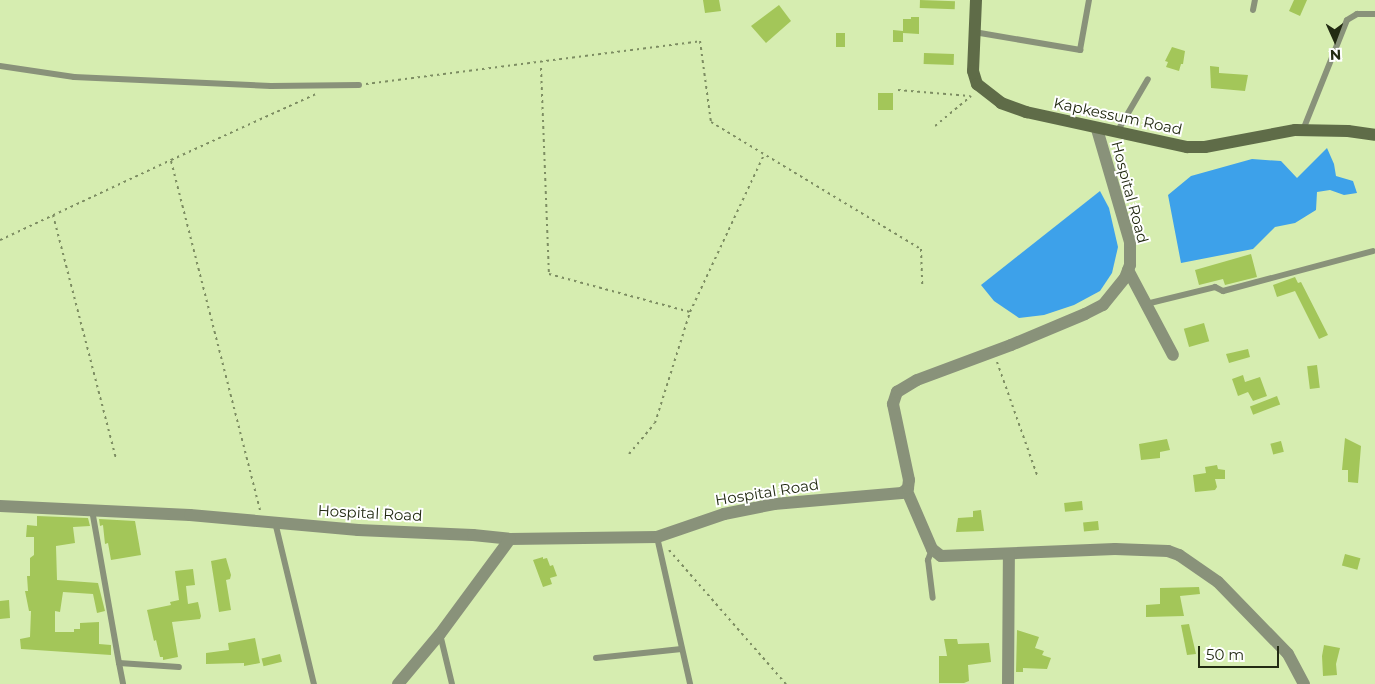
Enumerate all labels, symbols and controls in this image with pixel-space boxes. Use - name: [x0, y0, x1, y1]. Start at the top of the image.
- north arrow: [1310, 15, 1360, 65]
- text: N: [1330, 46, 1341, 64]
- street label: Kapkessum Road: [1052, 94, 1184, 138]
- street label: Hospital Road: [1108, 139, 1152, 245]
- street label: Hospital Road: [714, 475, 820, 509]
- street label: Hospital Road: [317, 501, 423, 525]
- scale bar: [1200, 636, 1281, 668]
- text: 50 m: [1206, 645, 1244, 664]

